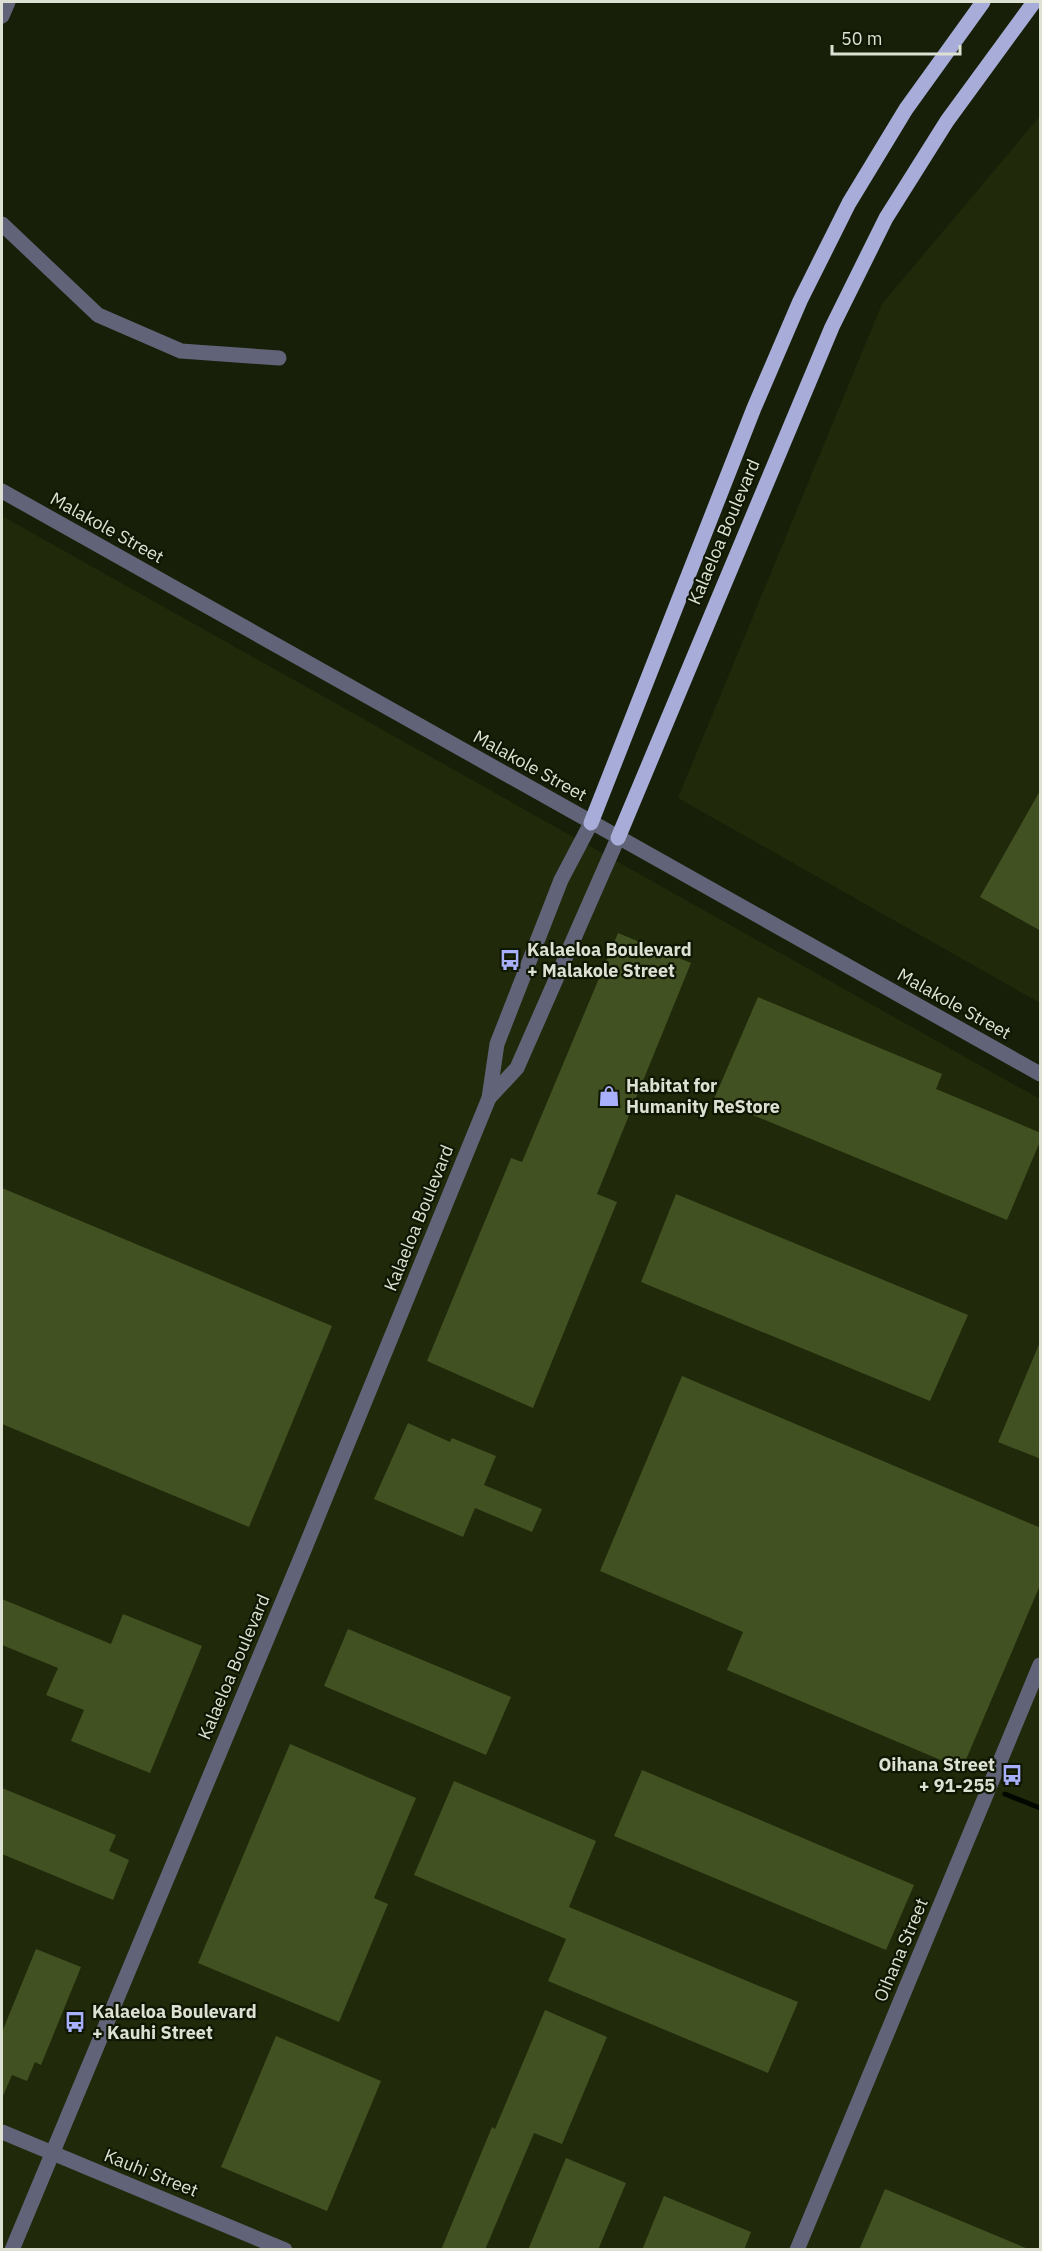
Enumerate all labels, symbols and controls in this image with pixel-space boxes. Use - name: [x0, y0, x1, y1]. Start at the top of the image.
- scale bar: [832, 18, 960, 56]
- text: 50 m: [841, 27, 883, 50]
- street label: Kalaeloa Boulevard: [682, 456, 765, 608]
- street label: Malakole Street: [46, 487, 168, 568]
- street label: Malakole Street: [469, 725, 591, 806]
- place label: Kalaeloa Boulevard + Malakole Street: [527, 938, 692, 982]
- bus stop icon: Kalaeloa Boulevard + Malakole Street: [498, 948, 522, 972]
- street label: Malakole Street: [893, 963, 1015, 1044]
- place label: Habitat for Humanity ReStore: [626, 1074, 780, 1118]
- shop icon: Habitat for Humanity ReStore: [597, 1084, 621, 1108]
- street label: Kalaeloa Boulevard: [379, 1141, 458, 1294]
- street label: Kalaeloa Boulevard: [192, 1591, 275, 1743]
- place label: Oihana Street + 91-255: [878, 1753, 995, 1797]
- bus stop icon: Oihana Street + 91-255: [1000, 1763, 1024, 1787]
- street label: Oihana Street: [868, 1894, 933, 2005]
- place label: Kalaeloa Boulevard + Kauhi Street: [92, 2000, 257, 2044]
- bus stop icon: Kalaeloa Boulevard + Kauhi Street: [63, 2010, 87, 2034]
- street label: Kauhi Street: [101, 2143, 202, 2202]

